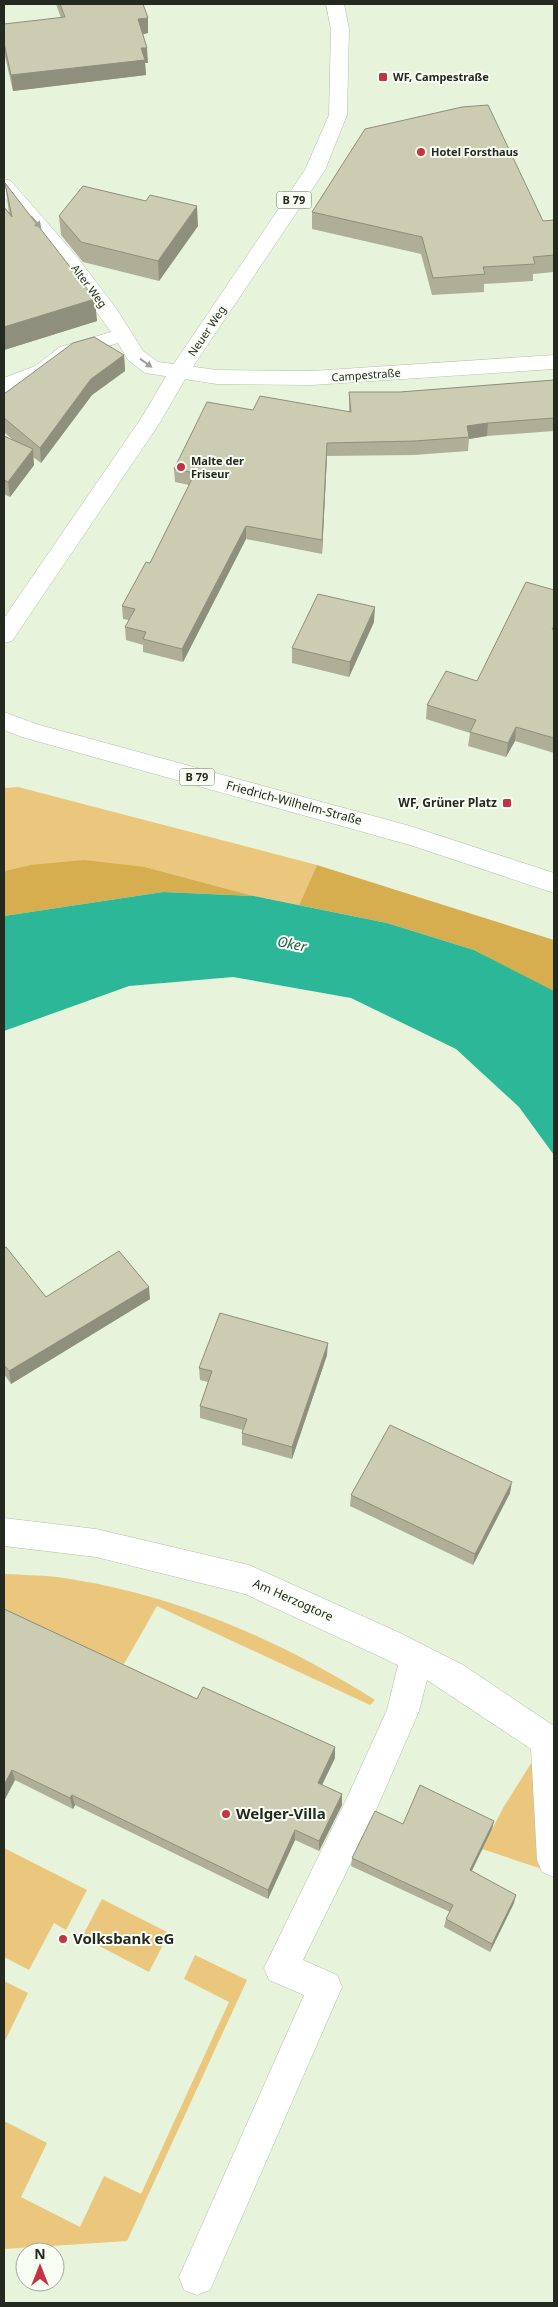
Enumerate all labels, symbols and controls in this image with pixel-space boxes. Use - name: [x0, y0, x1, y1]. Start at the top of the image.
- place label: WF, Campestraße: [393, 69, 489, 84]
- marker: WF, Campestraße: [377, 71, 389, 83]
- place label: Hotel Forsthaus: [431, 144, 519, 159]
- marker: Hotel Forsthaus: [415, 146, 427, 158]
- road number: B 79: [276, 192, 312, 208]
- one-way arrow: [30, 215, 42, 227]
- street label: Alter Weg: [68, 261, 111, 310]
- street label: Neuer Weg: [184, 303, 229, 359]
- one-way arrow: [139, 358, 152, 368]
- street label: Campestraße: [331, 365, 401, 384]
- place label: Malte der Friseur: [191, 453, 244, 481]
- marker: Malte der Friseur: [175, 461, 187, 473]
- road number: B 79: [180, 769, 214, 786]
- street label: Friedrich-Wilhelm-Straße: [224, 776, 364, 829]
- place label: WF, Grüner Platz: [398, 794, 497, 811]
- marker: WF, Grüner Platz: [501, 797, 513, 809]
- water label: Oker: [276, 931, 309, 956]
- street label: Am Herzogtore: [250, 1574, 336, 1625]
- place label: Welger-Villa: [236, 1803, 326, 1823]
- marker: Welger-Villa: [220, 1808, 232, 1820]
- place label: Volksbank eG: [73, 1928, 174, 1948]
- marker: Volksbank eG: [57, 1933, 69, 1945]
- north arrow: [15, 2242, 65, 2292]
- text: N: [34, 2244, 46, 2263]

